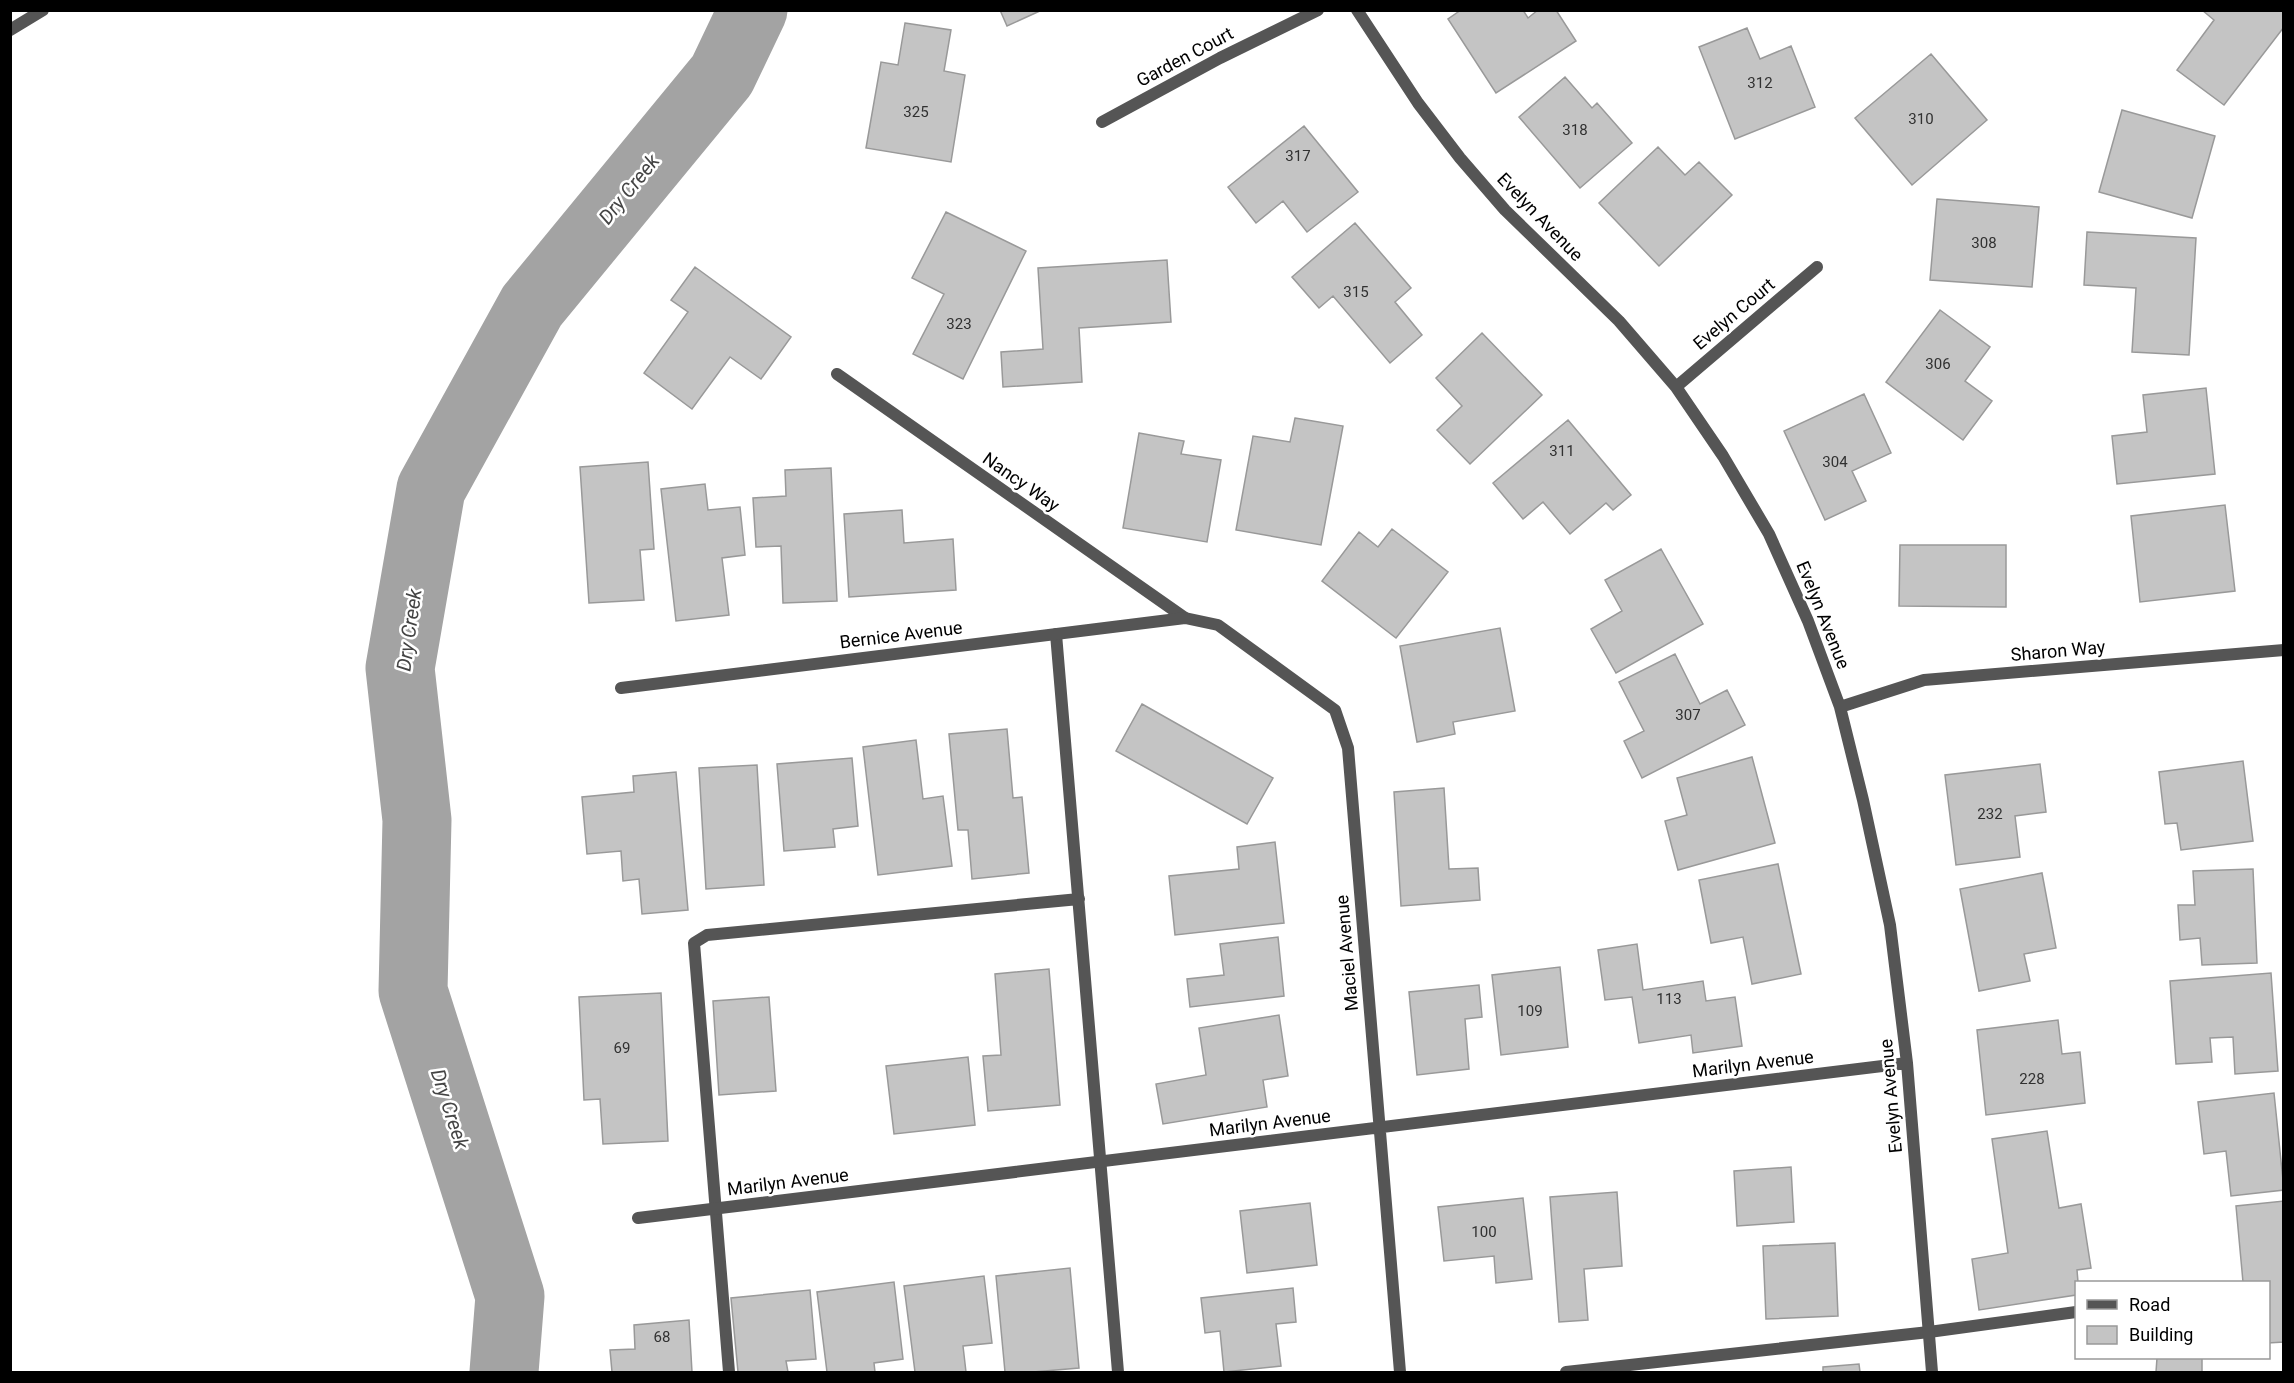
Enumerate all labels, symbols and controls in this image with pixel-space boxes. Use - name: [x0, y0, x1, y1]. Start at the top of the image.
- street label: Garden Court: [1133, 22, 1237, 91]
- house number: 312: [1747, 74, 1773, 92]
- house number: 325: [903, 103, 929, 121]
- house number: 310: [1908, 110, 1934, 128]
- house number: 318: [1562, 121, 1588, 139]
- house number: 317: [1285, 147, 1311, 165]
- water label: Dry Creek: [594, 148, 665, 229]
- street label: Evelyn Avenue: [1493, 168, 1588, 265]
- house number: 308: [1971, 234, 1997, 252]
- street label: Evelyn Court: [1689, 273, 1779, 354]
- house number: 315: [1343, 283, 1369, 301]
- house number: 323: [946, 315, 972, 333]
- house number: 306: [1925, 355, 1951, 373]
- house number: 311: [1549, 442, 1575, 460]
- street label: Nancy Way: [979, 448, 1064, 516]
- house number: 304: [1822, 453, 1848, 471]
- street label: Evelyn Avenue: [1792, 558, 1855, 672]
- water label: Dry Creek: [391, 586, 427, 673]
- street label: Bernice Avenue: [838, 617, 963, 652]
- street label: Sharon Way: [2010, 636, 2107, 665]
- house number: 307: [1675, 706, 1701, 724]
- house number: 232: [1977, 805, 2003, 823]
- street label: Maciel Avenue: [1331, 894, 1362, 1012]
- house number: 113: [1656, 990, 1682, 1008]
- house number: 109: [1517, 1002, 1543, 1020]
- street label: Evelyn Avenue: [1875, 1038, 1906, 1154]
- house number: 69: [614, 1039, 630, 1057]
- street label: Marilyn Avenue: [1691, 1046, 1815, 1081]
- water label: Dry Creek: [426, 1066, 475, 1153]
- house number: 228: [2019, 1070, 2045, 1088]
- street label: Marilyn Avenue: [1208, 1105, 1332, 1140]
- street label: Marilyn Avenue: [726, 1164, 850, 1199]
- house number: 100: [1471, 1223, 1497, 1241]
- legend: [2075, 1281, 2270, 1359]
- text: Road: [2129, 1294, 2170, 1315]
- text: Building: [2129, 1324, 2193, 1345]
- house number: 68: [654, 1328, 670, 1346]

